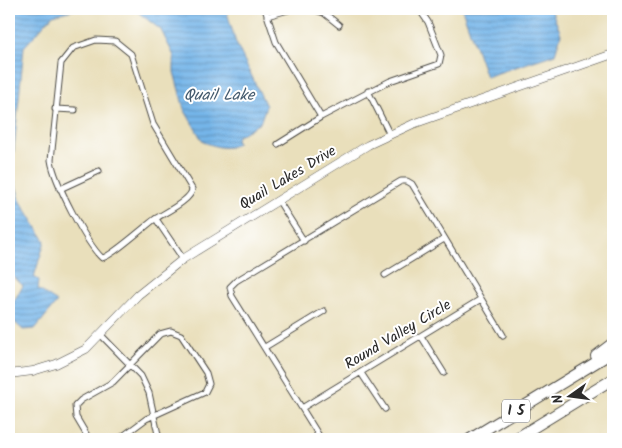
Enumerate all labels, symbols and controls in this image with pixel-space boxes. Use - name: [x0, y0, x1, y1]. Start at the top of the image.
- water label: Quail Lake: [184, 83, 256, 108]
- street label: Quail Lakes Drive: [235, 139, 341, 217]
- street label: Round Valley Circle: [340, 293, 456, 376]
- north arrow: [544, 370, 594, 420]
- text: N: [547, 392, 570, 406]
- road number: I 5: [502, 400, 530, 422]

